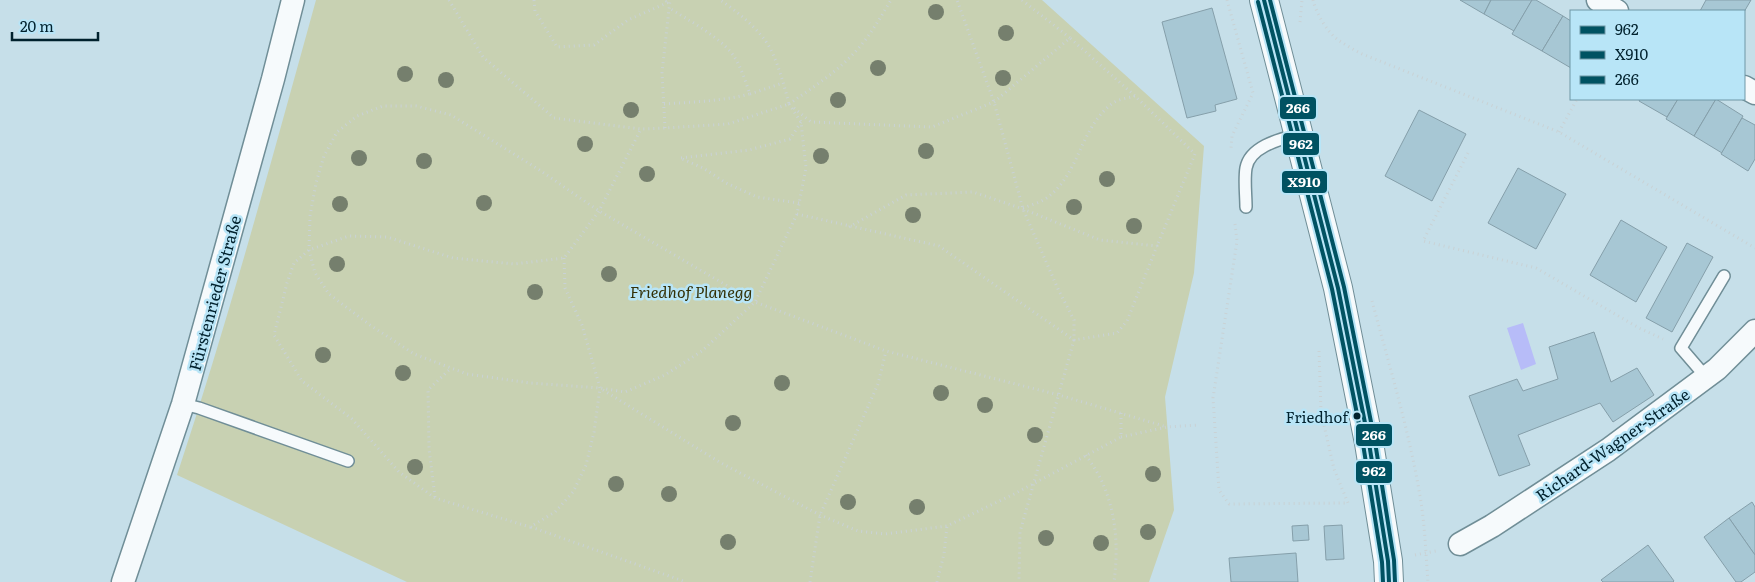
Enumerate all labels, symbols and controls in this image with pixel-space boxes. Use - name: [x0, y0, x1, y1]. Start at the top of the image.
- scale bar: [12, 10, 99, 42]
- legend: [1570, 10, 1745, 100]
- text: 20 m: [20, 14, 54, 37]
- text: 962: [1615, 17, 1639, 40]
- text: X910: [1615, 42, 1649, 65]
- text: 266: [1615, 67, 1639, 90]
- line badge: 266: [1279, 96, 1317, 120]
- text: 266: [1286, 97, 1310, 117]
- line badge: 962: [1282, 132, 1320, 156]
- text: 962: [1289, 133, 1313, 153]
- line badge: X910: [1281, 170, 1328, 194]
- text: X910: [1287, 171, 1321, 191]
- street label: Fürstenrieder Straße: [182, 213, 246, 373]
- park label: Friedhof Planegg: [630, 279, 752, 303]
- street label: Richard-Wagner-Straße: [1530, 382, 1694, 506]
- place label: Friedhof: [1286, 405, 1349, 428]
- marker: Friedhof: [1352, 411, 1362, 421]
- line badge: 266: [1355, 423, 1393, 447]
- text: 266: [1362, 424, 1386, 444]
- line badge: 962: [1355, 460, 1393, 484]
- text: 962: [1362, 460, 1386, 480]

